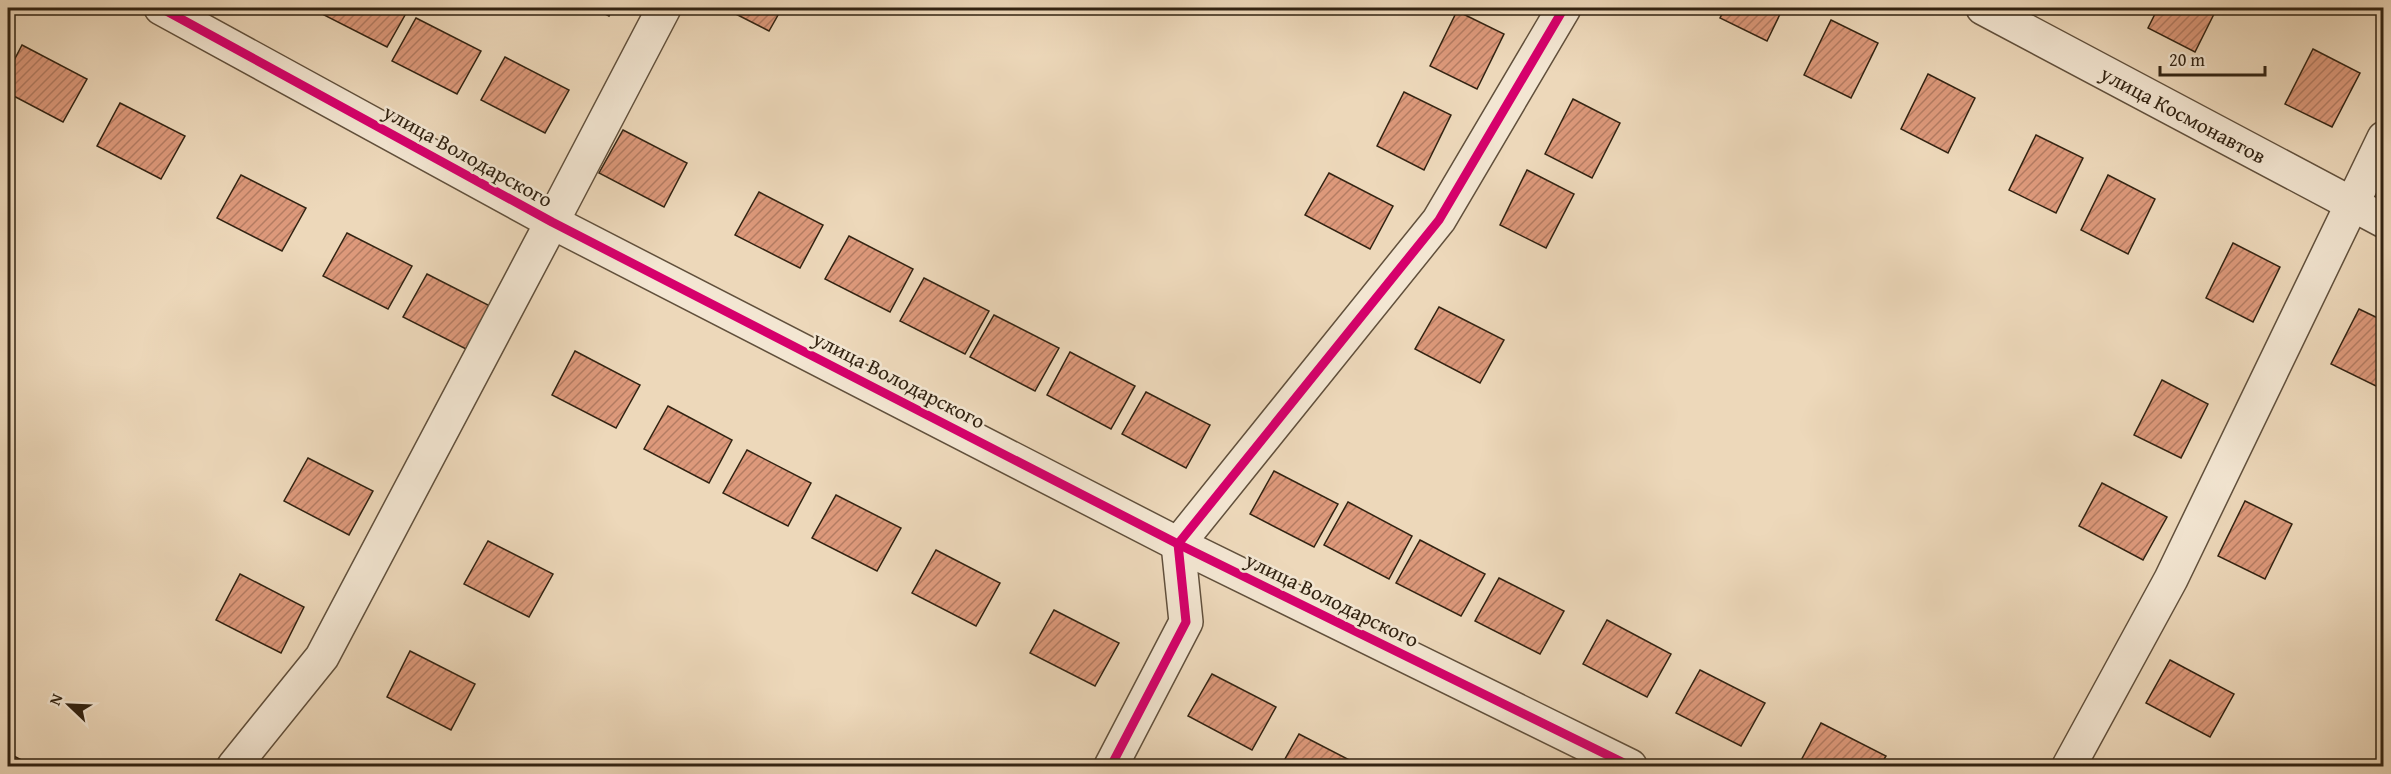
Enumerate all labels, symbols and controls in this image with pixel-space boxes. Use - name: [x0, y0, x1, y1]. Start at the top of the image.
- scale bar: [2160, 39, 2265, 77]
- text: 20 m: [2169, 46, 2205, 73]
- street label: улица Космонавтов: [2094, 57, 2272, 171]
- street label: улица Володарского: [377, 96, 559, 215]
- street label: улица Володарского: [807, 322, 991, 436]
- street label: улица Володарского: [1239, 544, 1424, 655]
- north arrow: [39, 675, 99, 735]
- text: N: [42, 689, 68, 709]

